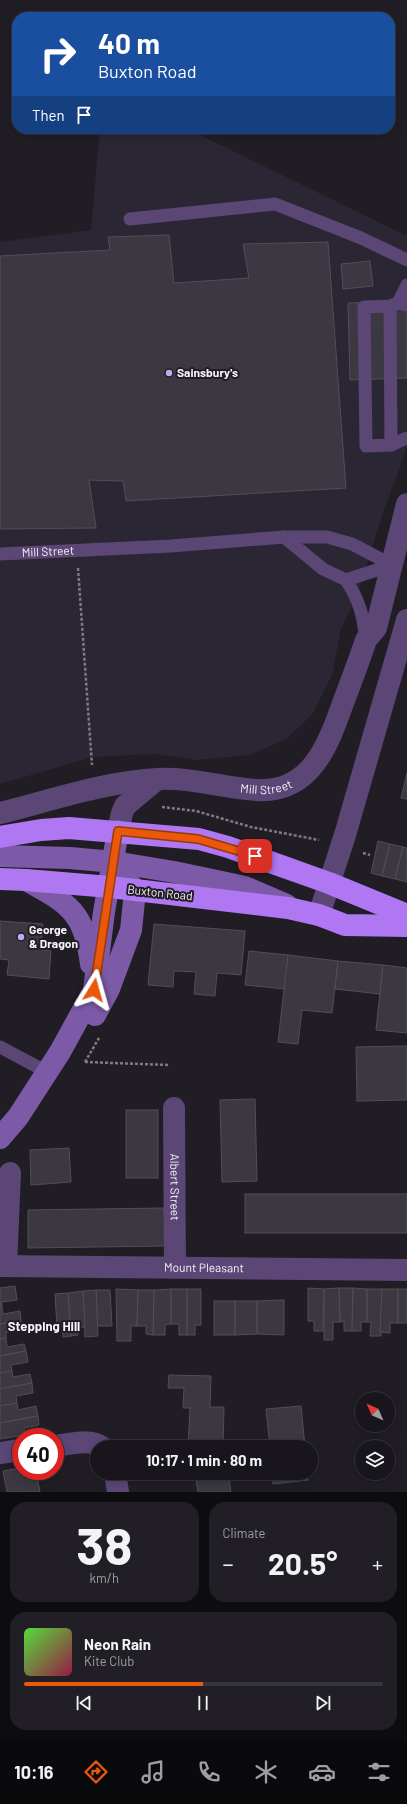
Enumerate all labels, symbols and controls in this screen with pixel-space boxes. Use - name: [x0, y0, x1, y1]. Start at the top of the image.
- text: 40 m: [98, 26, 160, 60]
- icon: right: [32, 28, 84, 80]
- text: Buxton Road: [98, 60, 196, 82]
- icon: arrive: [73, 104, 95, 126]
- text: Then: [32, 106, 65, 124]
- place label: Sainsbury's: [177, 365, 238, 379]
- marker: Sainsbury's: [164, 368, 174, 378]
- street label: Mill Street: [21, 543, 74, 559]
- street label: Mill Street: [240, 776, 294, 796]
- pin: [238, 839, 272, 873]
- icon: arrive: [244, 845, 266, 867]
- street label: Buxton Road: [127, 882, 193, 902]
- place label: George & Dragon: [29, 922, 78, 950]
- marker: George & Dragon: [16, 932, 26, 942]
- position arrow: [73, 969, 115, 1011]
- street label: Albert Street: [168, 1153, 183, 1221]
- street label: Mount Pleasant: [164, 1260, 244, 1274]
- district label: Stepping Hill: [8, 1318, 80, 1334]
- north arrow: [355, 1392, 395, 1432]
- map controls: [355, 1392, 395, 1480]
- speed limit sign: 40: [12, 1428, 64, 1480]
- button: layers: [355, 1440, 395, 1480]
- text: 10:17 · 1 min · 80 m: [146, 1451, 262, 1469]
- text: 38: [76, 1513, 132, 1575]
- text: Climate: [223, 1525, 266, 1541]
- text: 20.5°: [268, 1545, 337, 1581]
- text: −: [223, 1550, 234, 1576]
- text: +: [372, 1550, 383, 1576]
- text: km/h: [90, 1570, 119, 1586]
- text: Neon Rain: [84, 1635, 151, 1653]
- text: Kite Club: [84, 1653, 134, 1669]
- icon: previous: [73, 1692, 95, 1714]
- icon: pause: [192, 1692, 214, 1714]
- icon: next: [312, 1692, 334, 1714]
- icon: directions: [82, 1758, 110, 1786]
- icon: music: [139, 1758, 167, 1786]
- icon: phone: [195, 1758, 223, 1786]
- icon: climate: [252, 1758, 280, 1786]
- icon: car: [308, 1758, 336, 1786]
- icon: filters: [365, 1758, 393, 1786]
- text: 10:16: [14, 1761, 54, 1783]

